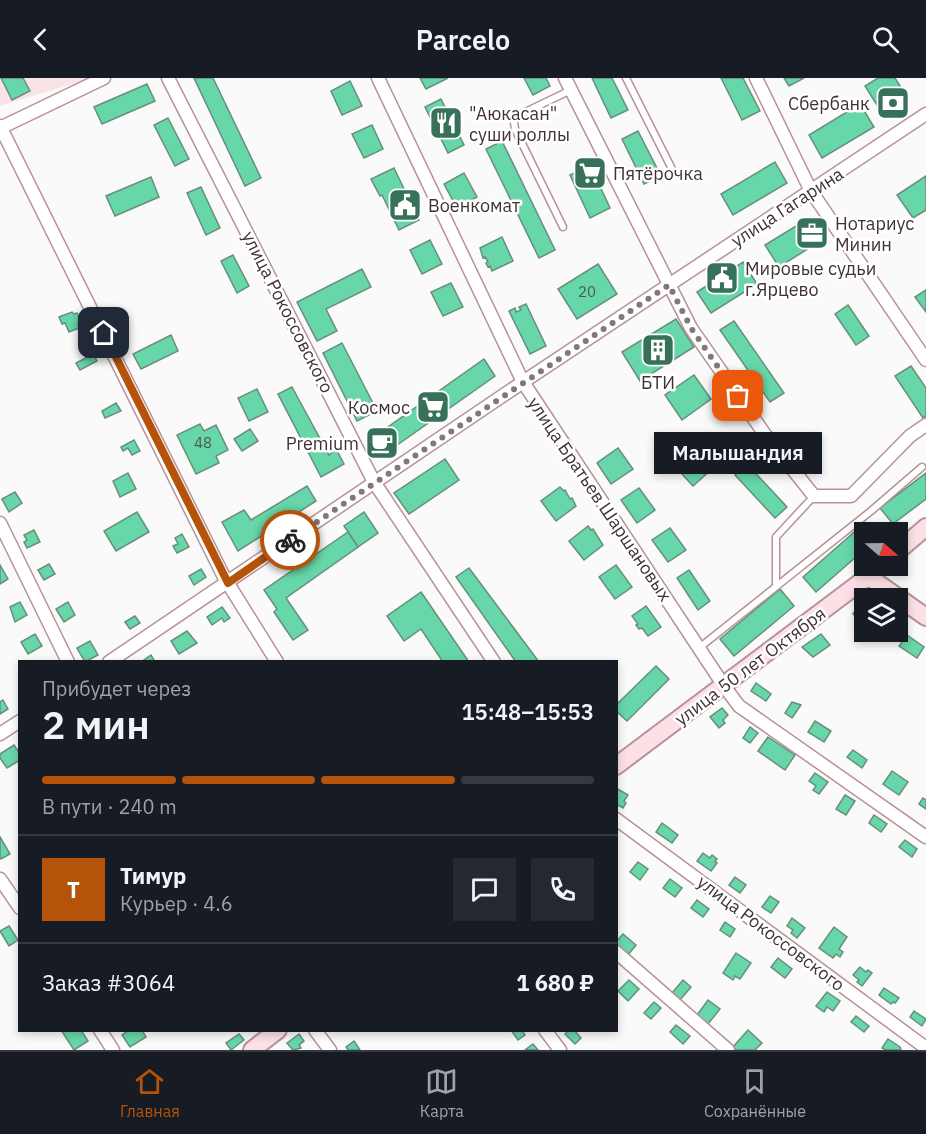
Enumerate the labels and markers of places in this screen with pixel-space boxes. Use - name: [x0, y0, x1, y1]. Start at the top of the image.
- bank icon: Сбербанк: [875, 85, 911, 121]
- place label: Сбербанк: [788, 92, 870, 115]
- place label: "Аюкасан" суши роллы: [469, 102, 570, 146]
- restaurant icon: "Аюкасан" суши роллы: [428, 105, 464, 141]
- supermarket icon: Пятёрочка: [572, 155, 608, 191]
- place label: Пятёрочка: [613, 162, 703, 185]
- public building icon: Военкомат: [387, 187, 423, 223]
- place label: Военкомат: [428, 194, 521, 217]
- place label: Нотариус Минин: [835, 212, 914, 256]
- office icon: Нотариус Минин: [794, 215, 830, 251]
- place label: Мировые судьи г.Ярцево: [745, 257, 876, 301]
- public building icon: Мировые судьи г.Ярцево: [704, 260, 740, 296]
- pin: [78, 307, 129, 358]
- building icon: БТИ: [640, 332, 676, 368]
- pin: [712, 370, 763, 421]
- place label: БТИ: [641, 371, 675, 394]
- supermarket icon: Космос: [415, 389, 451, 425]
- place label: Космос: [348, 396, 410, 419]
- cafe icon: Premium: [364, 425, 400, 461]
- place label: Premium: [286, 432, 359, 455]
- callout: Малышандия: [654, 432, 822, 474]

